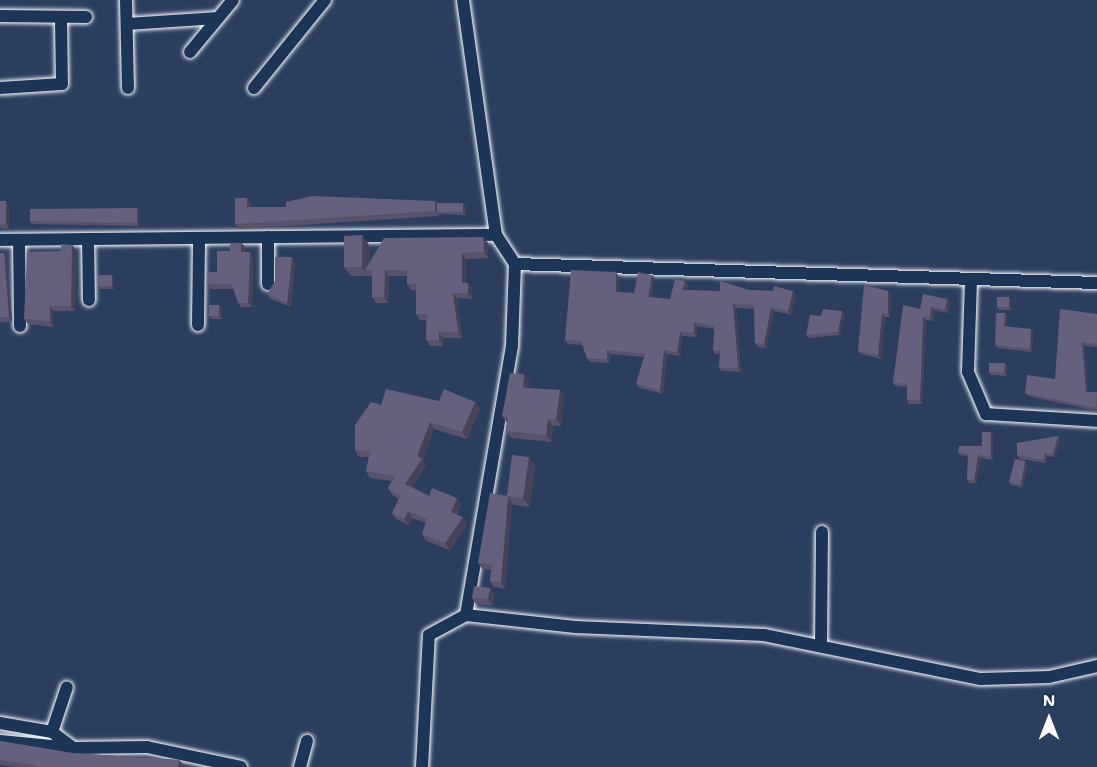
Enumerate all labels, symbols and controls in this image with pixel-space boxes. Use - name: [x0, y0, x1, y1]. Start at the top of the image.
- north arrow: [1019, 689, 1079, 749]
- text: N: [1043, 690, 1055, 711]

